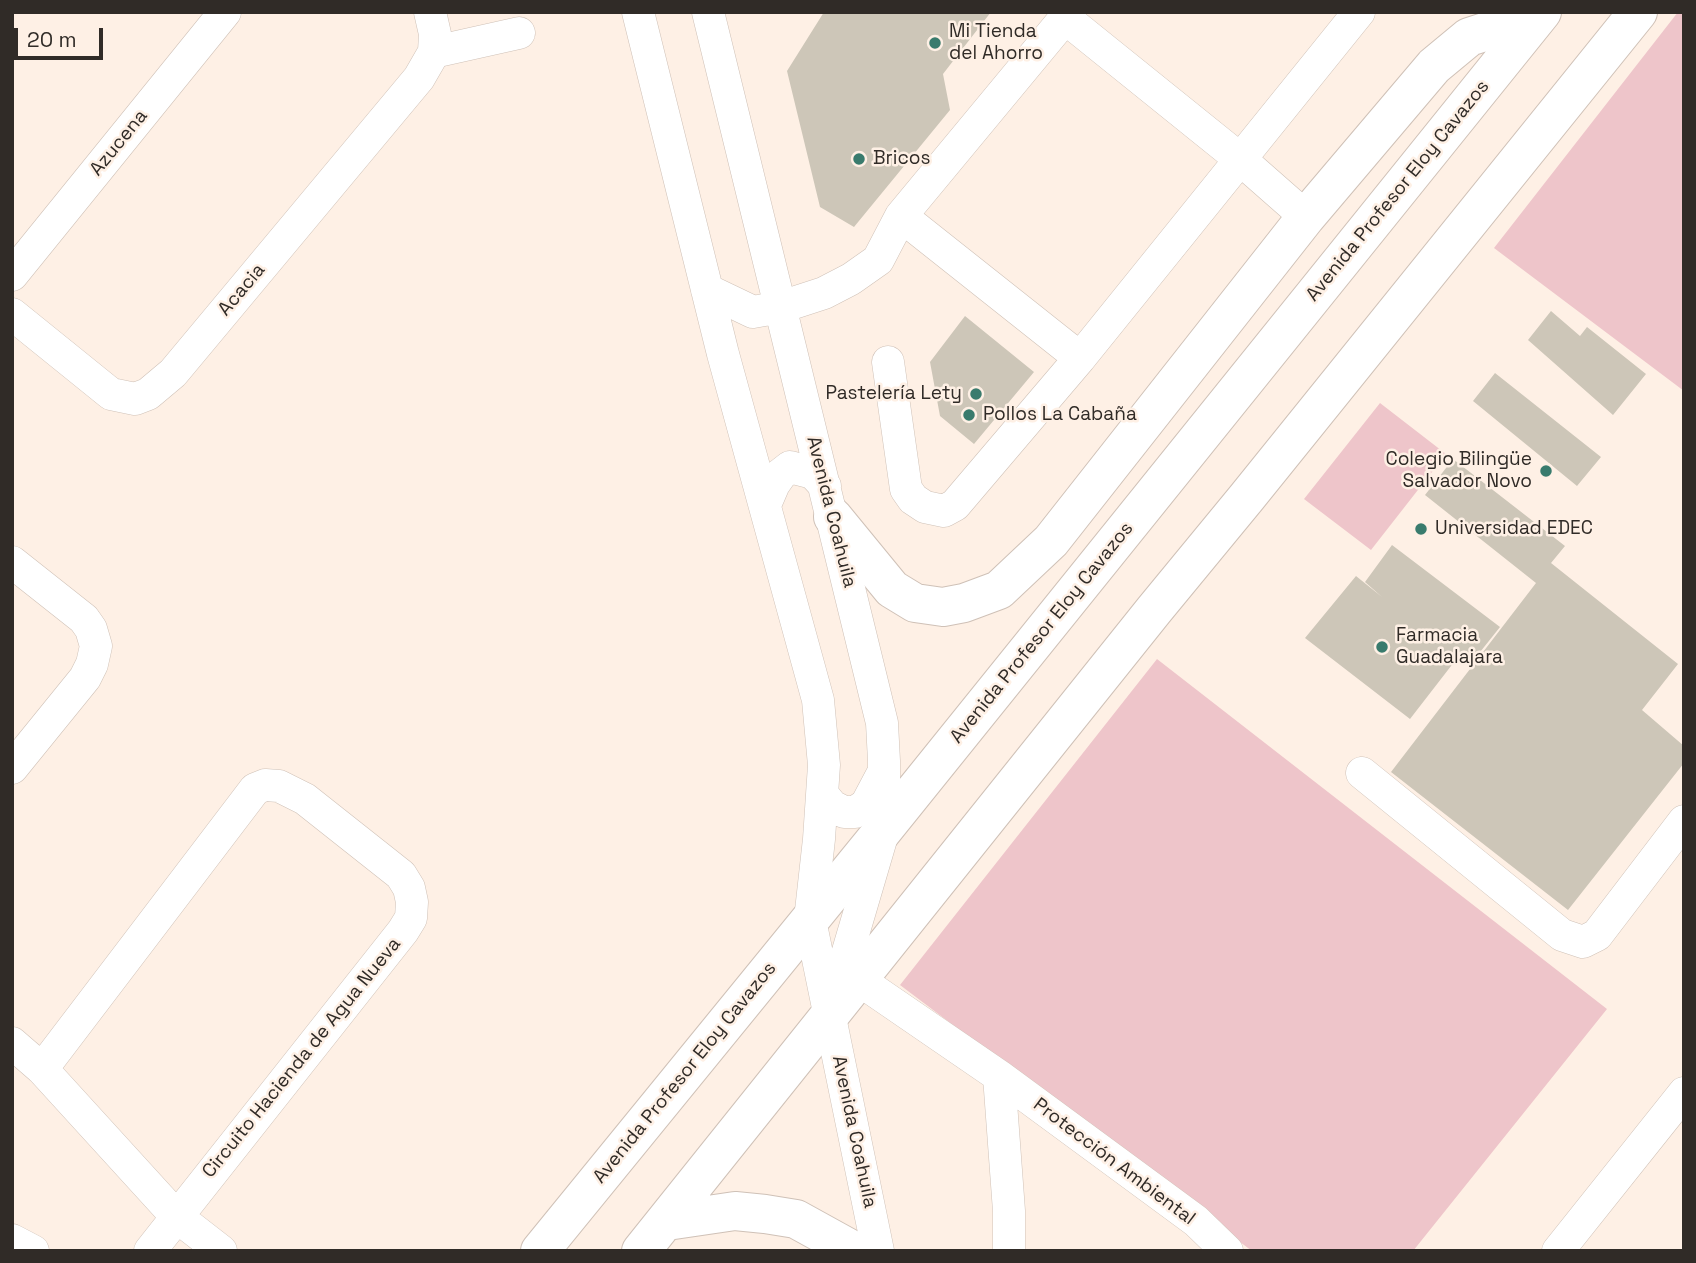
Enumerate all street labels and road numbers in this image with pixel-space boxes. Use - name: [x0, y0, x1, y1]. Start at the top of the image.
- street label: Avenida Profesor Eloy Cavazos: [1302, 76, 1494, 306]
- street label: Azucena: [85, 105, 153, 181]
- street label: Acacia: [214, 259, 270, 321]
- street label: Avenida Coahuila: [801, 434, 861, 590]
- street label: Avenida Profesor Eloy Cavazos: [946, 518, 1138, 748]
- street label: Circuito Hacienda de Agua Nueva: [198, 933, 406, 1183]
- street label: Avenida Profesor Eloy Cavazos: [589, 958, 781, 1188]
- street label: Avenida Coahuila: [827, 1054, 881, 1210]
- street label: Protección Ambiental: [1028, 1094, 1200, 1230]

